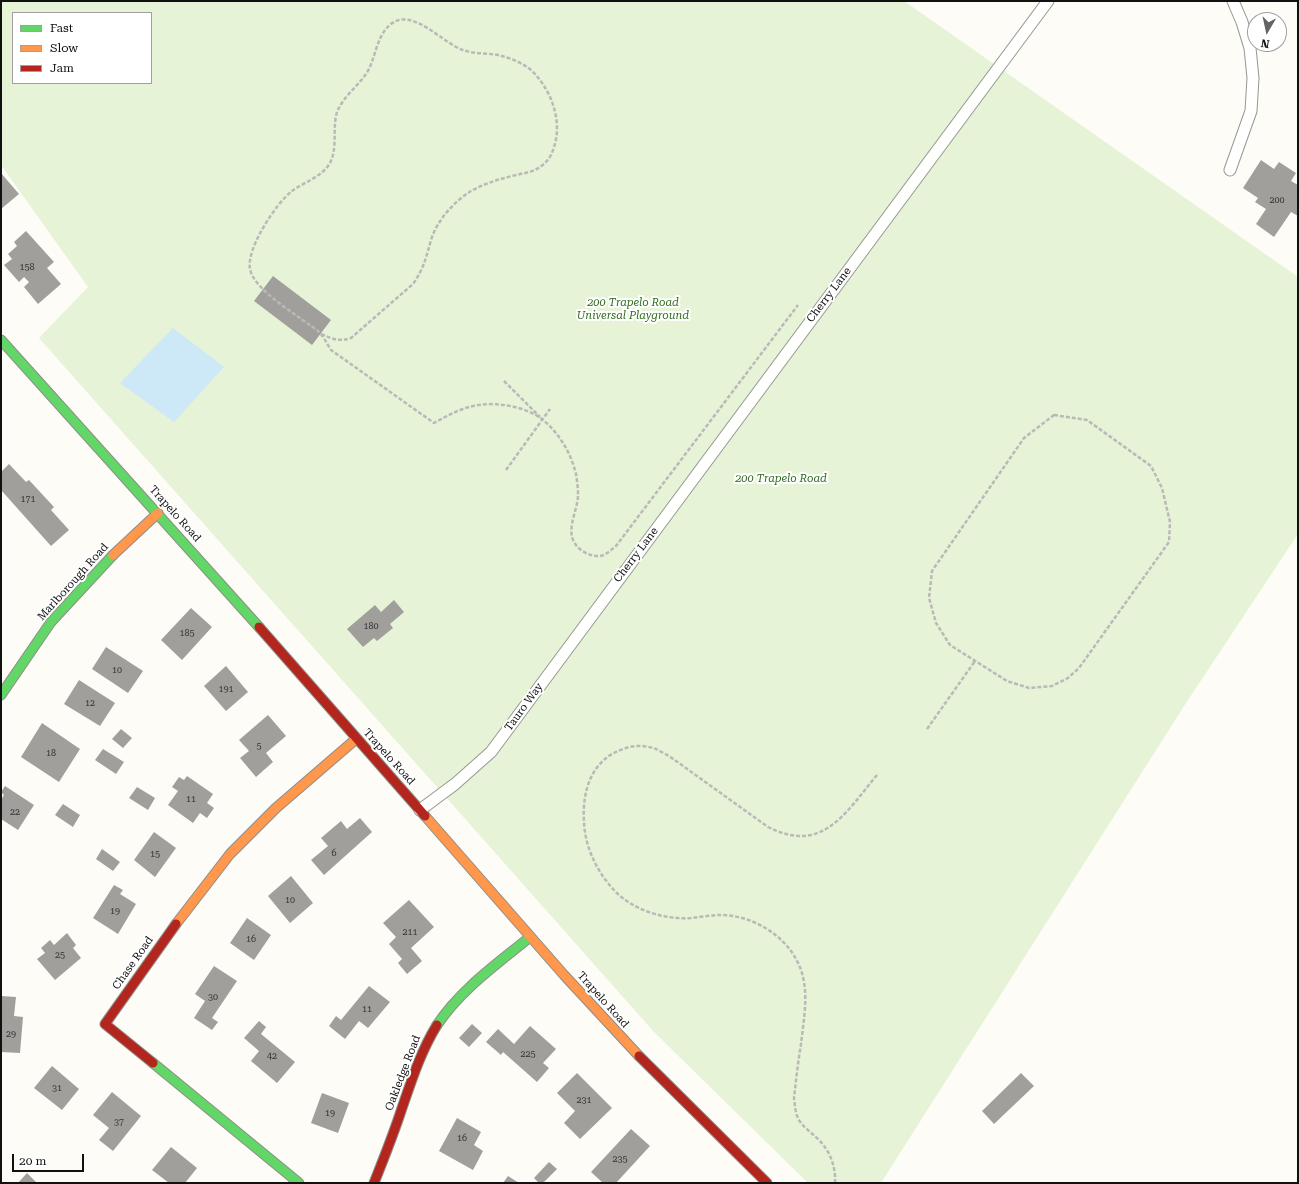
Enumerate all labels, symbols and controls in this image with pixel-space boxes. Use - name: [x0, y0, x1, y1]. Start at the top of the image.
- legend: [12, 12, 152, 84]
- north arrow: [1247, 12, 1287, 52]
- text: Fast: [50, 21, 73, 35]
- text: N: [1260, 36, 1270, 50]
- text: Slow: [50, 41, 78, 55]
- text: Jam: [50, 61, 74, 75]
- house number: 200: [1269, 195, 1285, 205]
- house number: 158: [19, 262, 35, 272]
- street label: Cherry Lane: [804, 265, 854, 325]
- park label: 200 Trapelo Road Universal Playground: [577, 296, 689, 322]
- park label: 200 Trapelo Road: [735, 472, 827, 486]
- street label: Trapelo Road: [146, 483, 204, 545]
- house number: 171: [20, 494, 36, 504]
- street label: Cherry Lane: [611, 525, 661, 585]
- street label: Marlborough Road: [35, 541, 111, 623]
- house number: 180: [363, 621, 379, 631]
- house number: 185: [179, 628, 195, 638]
- house number: 10: [112, 665, 122, 675]
- street label: Tauro Way: [502, 680, 546, 734]
- house number: 191: [218, 684, 234, 694]
- house number: 12: [85, 698, 95, 708]
- street label: Trapelo Road: [360, 726, 418, 788]
- house number: 5: [256, 741, 262, 751]
- house number: 18: [46, 748, 56, 758]
- house number: 11: [186, 794, 196, 804]
- house number: 22: [10, 807, 20, 817]
- house number: 6: [331, 848, 337, 858]
- house number: 15: [150, 849, 160, 859]
- house number: 10: [285, 895, 295, 905]
- house number: 19: [110, 906, 120, 916]
- house number: 211: [402, 927, 418, 937]
- street label: Chase Road: [110, 934, 156, 992]
- house number: 16: [246, 934, 256, 944]
- house number: 25: [55, 950, 65, 960]
- street label: Trapelo Road: [574, 969, 632, 1031]
- house number: 30: [208, 992, 218, 1002]
- house number: 11: [362, 1004, 372, 1014]
- house number: 29: [6, 1029, 16, 1039]
- street label: Oakledge Road: [383, 1033, 423, 1113]
- house number: 225: [520, 1049, 536, 1059]
- house number: 42: [267, 1051, 277, 1061]
- house number: 31: [52, 1083, 62, 1093]
- house number: 231: [576, 1095, 592, 1105]
- house number: 19: [325, 1108, 335, 1118]
- house number: 37: [114, 1117, 124, 1127]
- house number: 16: [457, 1133, 467, 1143]
- scale bar: [14, 1146, 86, 1172]
- text: 20 m: [19, 1154, 46, 1168]
- house number: 235: [612, 1154, 628, 1164]

